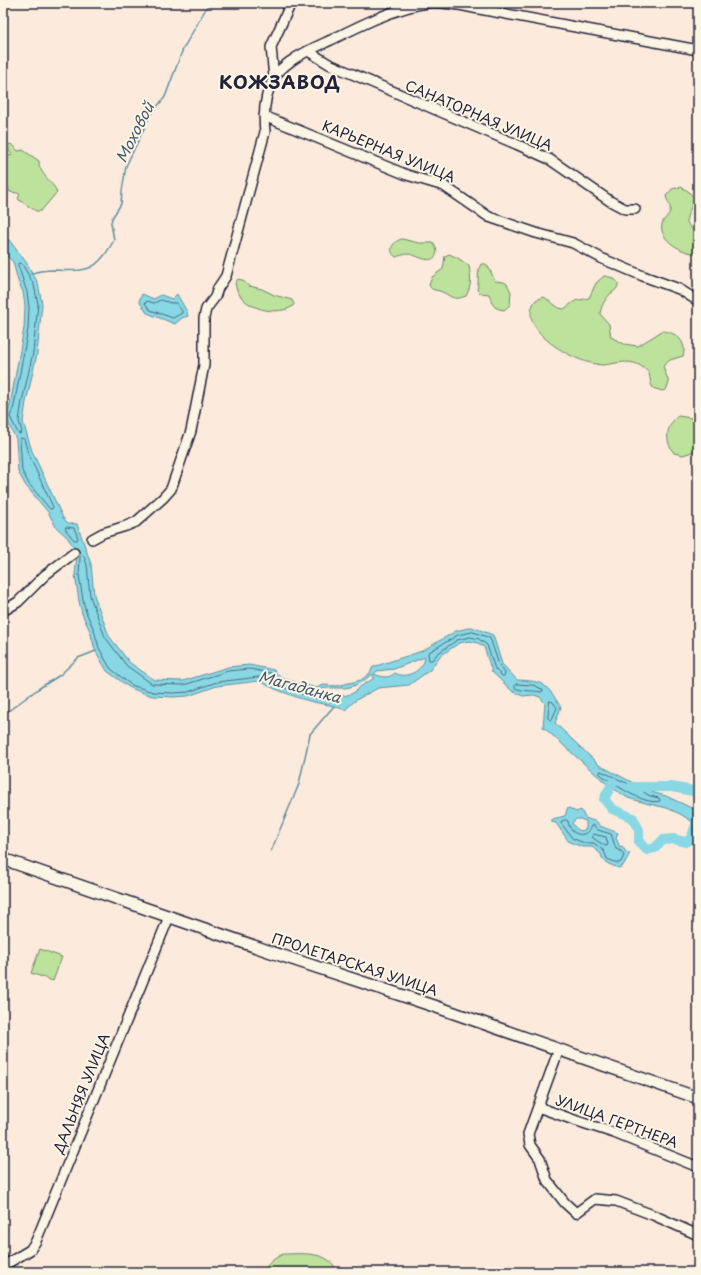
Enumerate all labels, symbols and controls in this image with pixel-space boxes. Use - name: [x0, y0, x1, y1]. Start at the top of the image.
- district label: КОЖЗАВОД: [219, 68, 341, 95]
- street label: САНАТОРНАЯ УЛИЦА: [402, 74, 556, 156]
- water label: Моховой: [109, 96, 160, 166]
- street label: КАРЬЕРНАЯ УЛИЦА: [319, 115, 459, 187]
- water label: Магаданка: [256, 664, 344, 708]
- street label: ПРОЛЕТАРСКАЯ УЛИЦА: [269, 927, 441, 1001]
- street label: ДАЛЬНЯЯ УЛИЦА: [47, 1030, 115, 1157]
- street label: УЛИЦА ГЕРТНЕРА: [553, 1089, 681, 1153]

